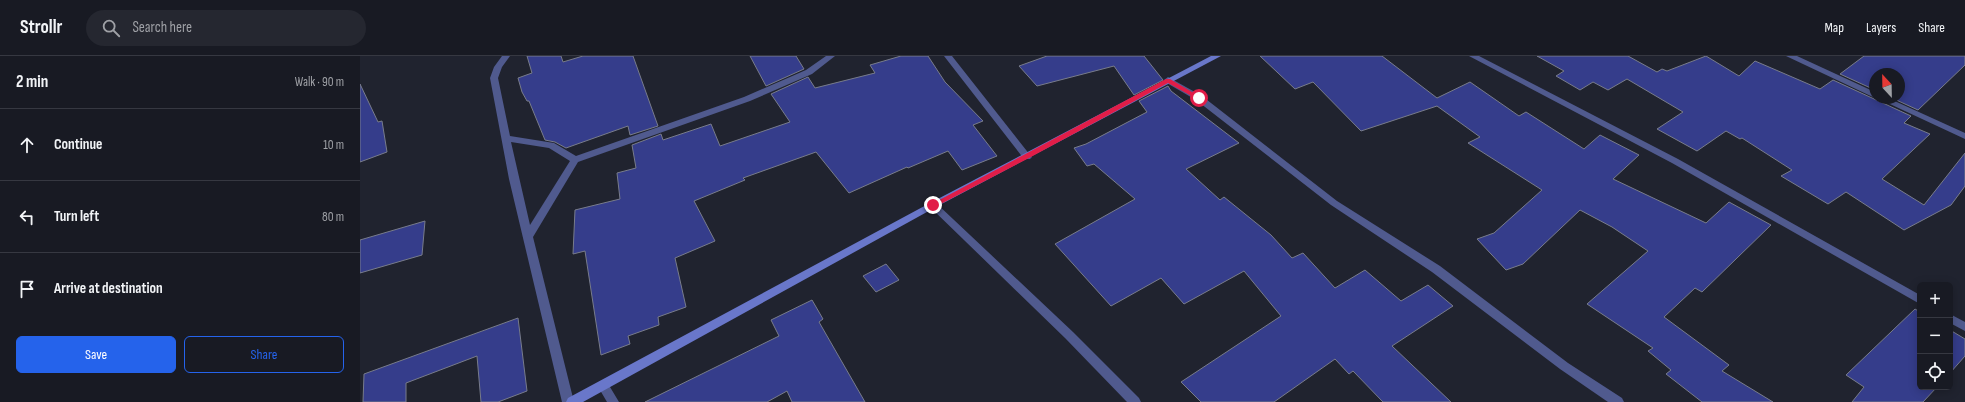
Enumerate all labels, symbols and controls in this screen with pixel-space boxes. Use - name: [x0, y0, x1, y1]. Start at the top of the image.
- search box: [86, 10, 366, 46]
- text: Strollr: [20, 16, 62, 39]
- icon: search: [100, 17, 122, 39]
- text: Search here: [132, 18, 192, 37]
- text: Map: [1824, 19, 1844, 36]
- text: Layers: [1866, 19, 1896, 36]
- text: Share: [1918, 19, 1945, 36]
- north arrow: [1869, 68, 1905, 104]
- text: 2 min: [16, 72, 48, 92]
- text: Walk · 90 m: [295, 74, 344, 90]
- route start: [1190, 89, 1208, 107]
- icon: ahead: [16, 134, 38, 156]
- text: Continue: [54, 135, 103, 154]
- text: 10 m: [323, 137, 344, 153]
- route end: [924, 196, 942, 214]
- icon: left: [16, 206, 38, 228]
- text: Turn left: [54, 207, 99, 226]
- text: 80 m: [322, 209, 344, 225]
- icon: arrive: [16, 278, 38, 300]
- text: Arrive at destination: [54, 279, 163, 298]
- map controls: [1917, 282, 1953, 390]
- button: +: [1917, 282, 1953, 318]
- button: −: [1917, 318, 1953, 354]
- button: Save: [16, 336, 176, 373]
- button: Share: [184, 336, 344, 373]
- button: locate: [1917, 354, 1953, 390]

